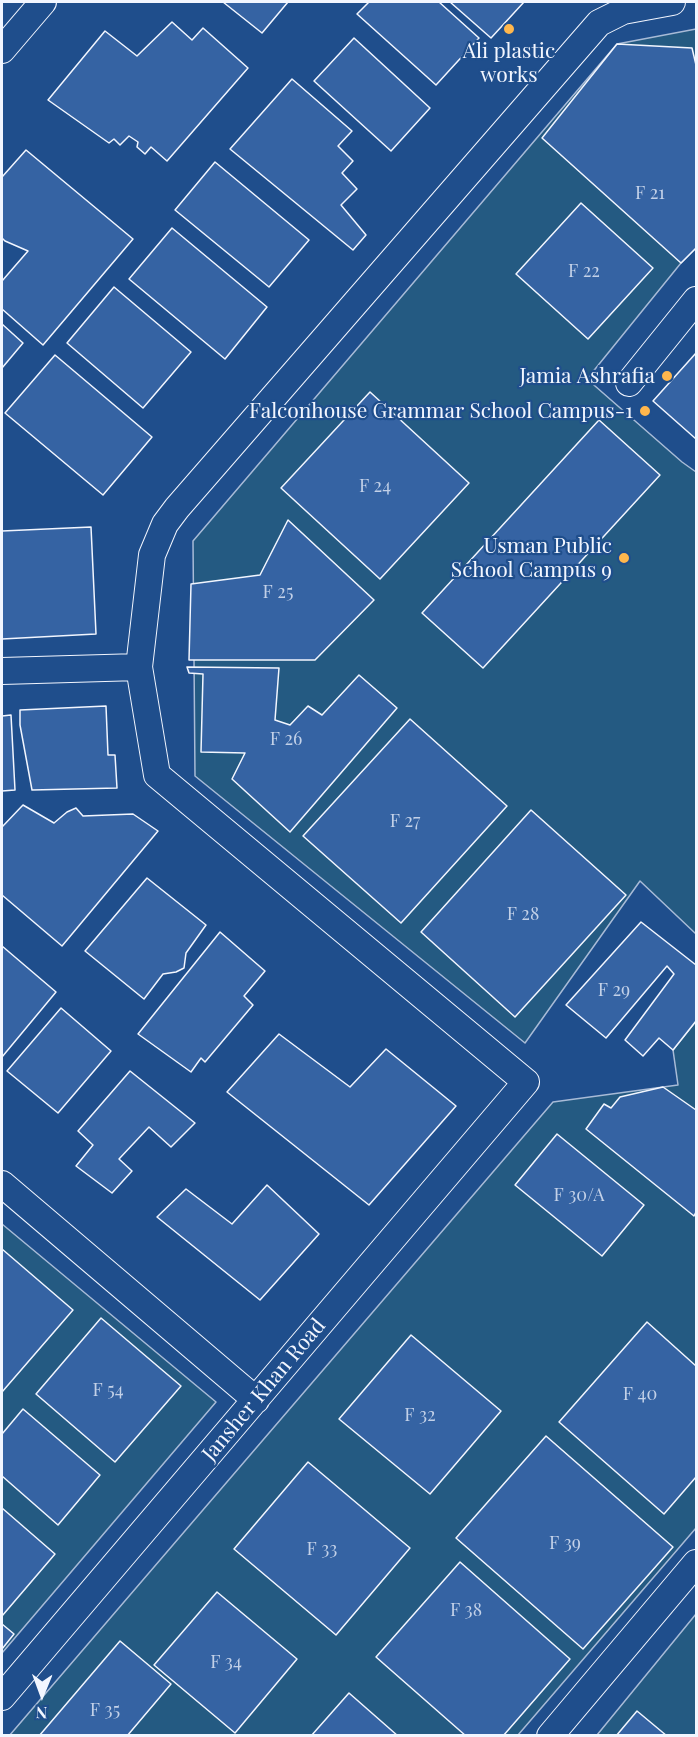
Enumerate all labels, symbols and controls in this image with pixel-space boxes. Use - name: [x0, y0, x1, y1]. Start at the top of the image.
- marker: Ali plastic works: [502, 22, 516, 36]
- place label: Ali plastic works: [463, 38, 555, 88]
- house number: F 21: [635, 182, 665, 204]
- house number: F 22: [568, 260, 600, 282]
- place label: Jamia Ashrafia: [519, 363, 655, 389]
- marker: Jamia Ashrafia: [660, 369, 674, 383]
- place label: Falconhouse Grammar School Campus-1: [249, 398, 633, 424]
- marker: Falconhouse Grammar School Campus-1: [638, 404, 652, 418]
- house number: F 24: [359, 475, 391, 497]
- place label: Usman Public School Campus 9: [451, 533, 612, 583]
- marker: Usman Public School Campus 9: [617, 551, 631, 565]
- house number: F 25: [263, 581, 293, 603]
- house number: F 26: [270, 728, 302, 750]
- house number: F 27: [390, 810, 420, 832]
- house number: F 28: [507, 903, 539, 925]
- house number: F 29: [598, 979, 630, 1001]
- house number: F 30/A: [553, 1184, 605, 1206]
- street label: Jansher Khan Road: [197, 1314, 331, 1466]
- house number: F 54: [92, 1379, 124, 1401]
- house number: F 40: [623, 1383, 657, 1405]
- house number: F 32: [404, 1404, 436, 1426]
- house number: F 39: [549, 1532, 581, 1554]
- house number: F 33: [307, 1538, 337, 1560]
- house number: F 38: [450, 1599, 482, 1621]
- house number: F 34: [210, 1651, 242, 1673]
- north arrow: [12, 1665, 72, 1725]
- house number: F 35: [90, 1699, 120, 1721]
- text: N: [36, 1703, 48, 1724]

